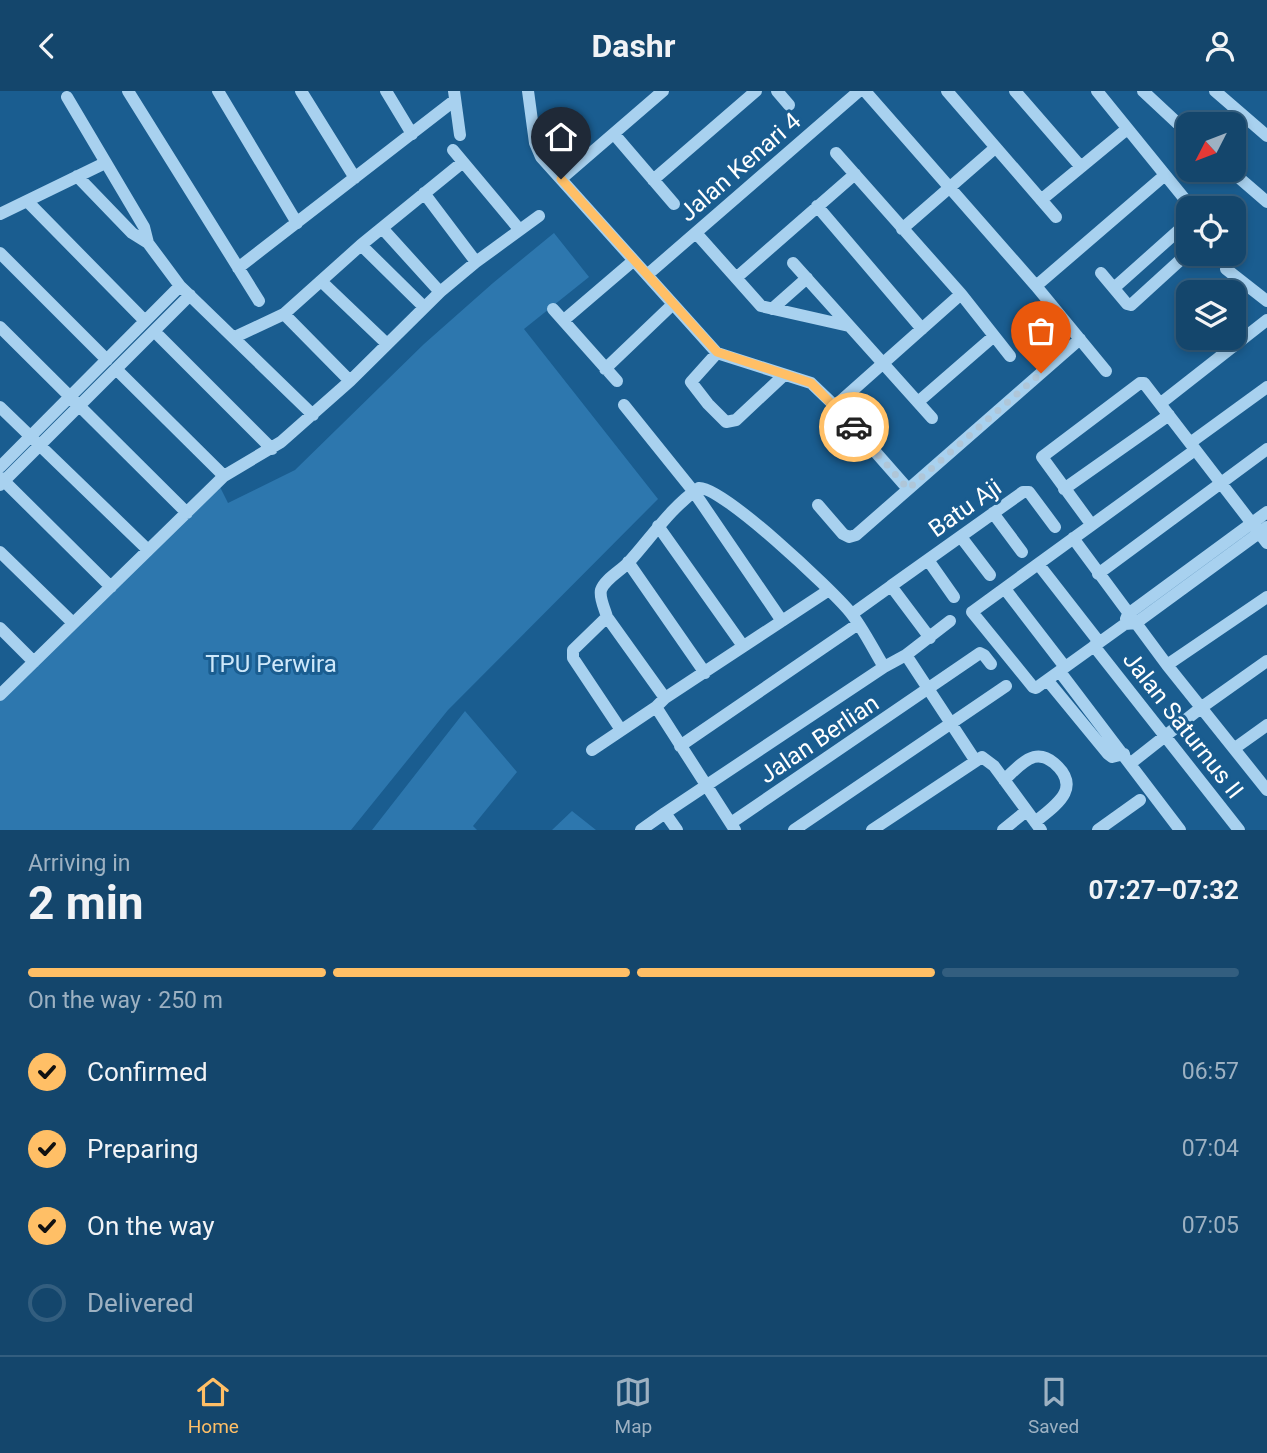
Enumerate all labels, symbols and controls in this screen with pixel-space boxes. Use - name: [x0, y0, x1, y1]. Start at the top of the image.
- icon: back: [28, 27, 66, 65]
- text: Dashr: [592, 27, 676, 65]
- icon: person: [1201, 27, 1239, 65]
- pin: [531, 107, 591, 179]
- street label: Jalan Kenari 4: [674, 107, 806, 227]
- north arrow: [1176, 112, 1246, 182]
- map controls: [1176, 112, 1246, 350]
- icon: home: [542, 118, 580, 156]
- button: locate: [1176, 196, 1246, 266]
- button: layers: [1176, 280, 1246, 350]
- pin: [1011, 301, 1071, 373]
- icon: bag: [1022, 312, 1060, 350]
- courier: [819, 392, 889, 462]
- icon: car: [835, 408, 873, 446]
- street label: Batu Aji: [923, 473, 1007, 543]
- street label: Jalan Saturnus II: [1117, 646, 1249, 804]
- park label: TPU Perwira: [205, 650, 337, 678]
- street label: Jalan Berlian: [754, 689, 884, 789]
- text: Arriving in: [28, 850, 131, 877]
- text: 07:27–07:32: [1089, 875, 1239, 905]
- text: 2 min: [28, 876, 144, 930]
- text: On the way · 250 m: [28, 987, 223, 1014]
- icon: check: [28, 1053, 66, 1091]
- text: Confirmed: [87, 1057, 208, 1087]
- text: 06:57: [1182, 1058, 1239, 1085]
- icon: check: [28, 1130, 66, 1168]
- text: Preparing: [87, 1134, 199, 1164]
- text: 07:04: [1182, 1135, 1239, 1162]
- icon: check: [28, 1207, 66, 1245]
- text: On the way: [87, 1211, 215, 1241]
- text: 07:05: [1182, 1212, 1239, 1239]
- text: Delivered: [87, 1288, 194, 1318]
- tab: Home: [188, 1373, 239, 1438]
- tab: Map: [614, 1373, 652, 1438]
- tab: Saved: [1028, 1373, 1079, 1438]

